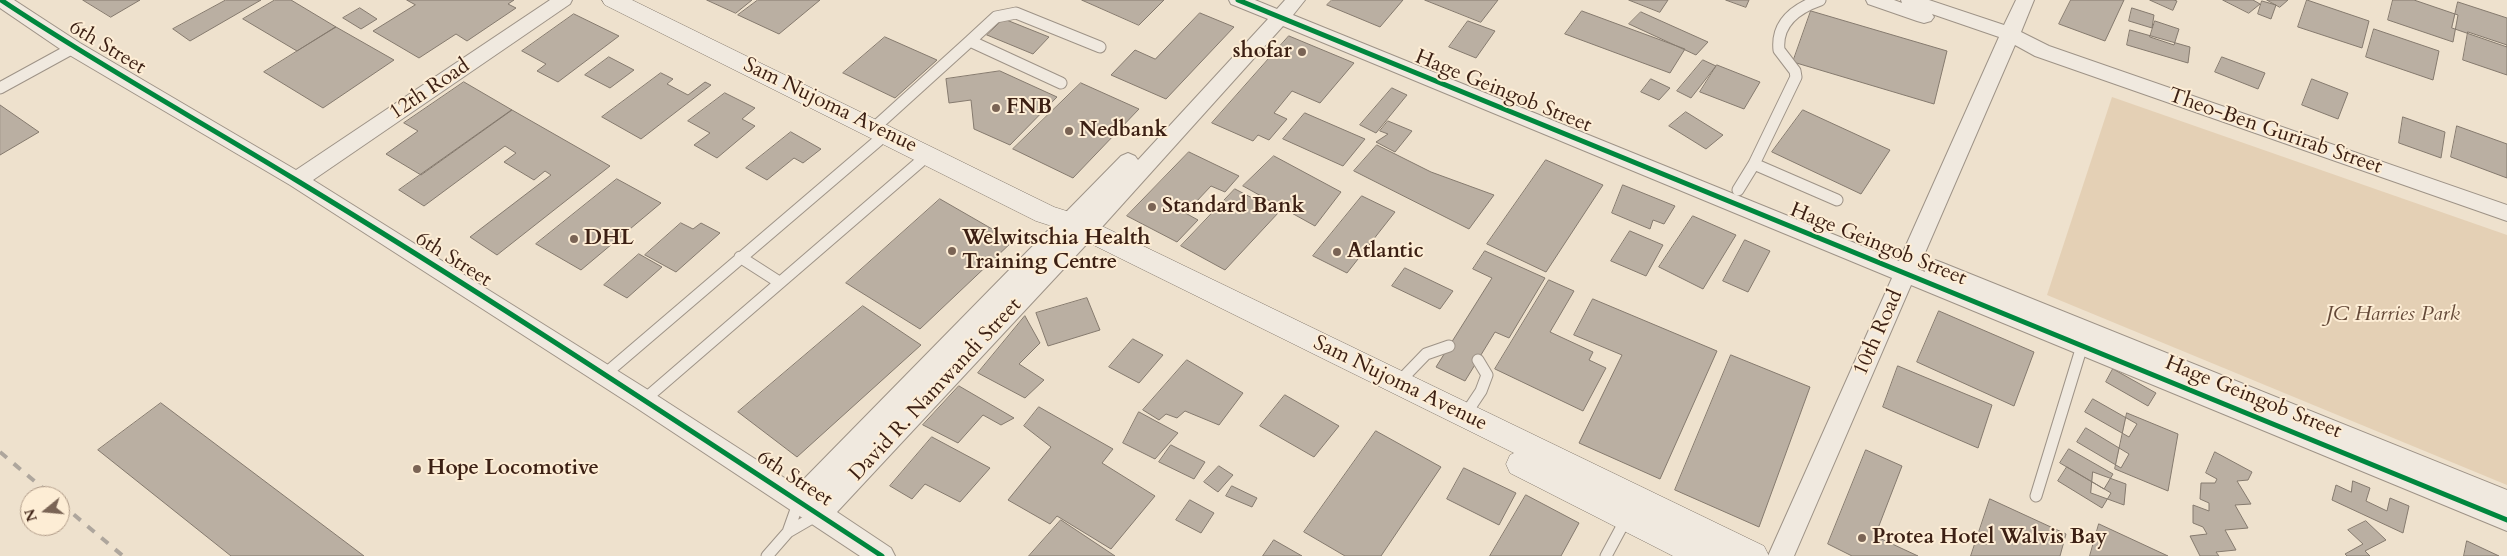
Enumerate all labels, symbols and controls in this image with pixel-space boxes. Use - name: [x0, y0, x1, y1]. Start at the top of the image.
- street label: 6th Street: [64, 15, 150, 81]
- place label: shofar: [1233, 39, 1292, 65]
- street label: Hage Geingob Street: [1411, 45, 1595, 139]
- marker: shofar: [1296, 46, 1308, 58]
- street label: Sam Nujoma Avenue: [739, 53, 921, 159]
- street label: 12th Road: [385, 54, 475, 126]
- street label: Theo-Ben Gurirab Street: [2165, 84, 2385, 180]
- place label: FNB: [1006, 95, 1052, 121]
- marker: FNB: [990, 102, 1002, 114]
- place label: Nedbank: [1079, 118, 1168, 144]
- marker: Nedbank: [1063, 125, 1075, 137]
- place label: Standard Bank: [1162, 194, 1304, 220]
- street label: Hage Geingob Street: [1786, 198, 1970, 292]
- marker: Standard Bank: [1146, 201, 1158, 213]
- place label: DHL: [584, 226, 634, 252]
- place label: Welwitschia Health Training Centre: [962, 226, 1150, 276]
- street label: 6th Street: [410, 227, 496, 293]
- marker: DHL: [568, 233, 580, 245]
- place label: Atlantic: [1347, 239, 1424, 265]
- marker: Welwitschia Health Training Centre: [946, 245, 958, 257]
- marker: Atlantic: [1331, 246, 1343, 258]
- street label: 10th Road: [1849, 286, 1909, 380]
- street label: David R. Namwandi Street: [845, 293, 1027, 487]
- park label: JC Harries Park: [2326, 302, 2460, 328]
- street label: Sam Nujoma Avenue: [1309, 331, 1491, 437]
- street label: Hage Geingob Street: [2161, 351, 2345, 445]
- street label: 6th Street: [751, 445, 837, 513]
- place label: Hope Locomotive: [427, 456, 599, 482]
- marker: Hope Locomotive: [411, 463, 423, 475]
- north arrow: [20, 486, 70, 536]
- text: N: [20, 507, 42, 524]
- place label: Protea Hotel Walvis Bay: [1872, 525, 2107, 551]
- marker: Protea Hotel Walvis Bay: [1856, 532, 1868, 544]

